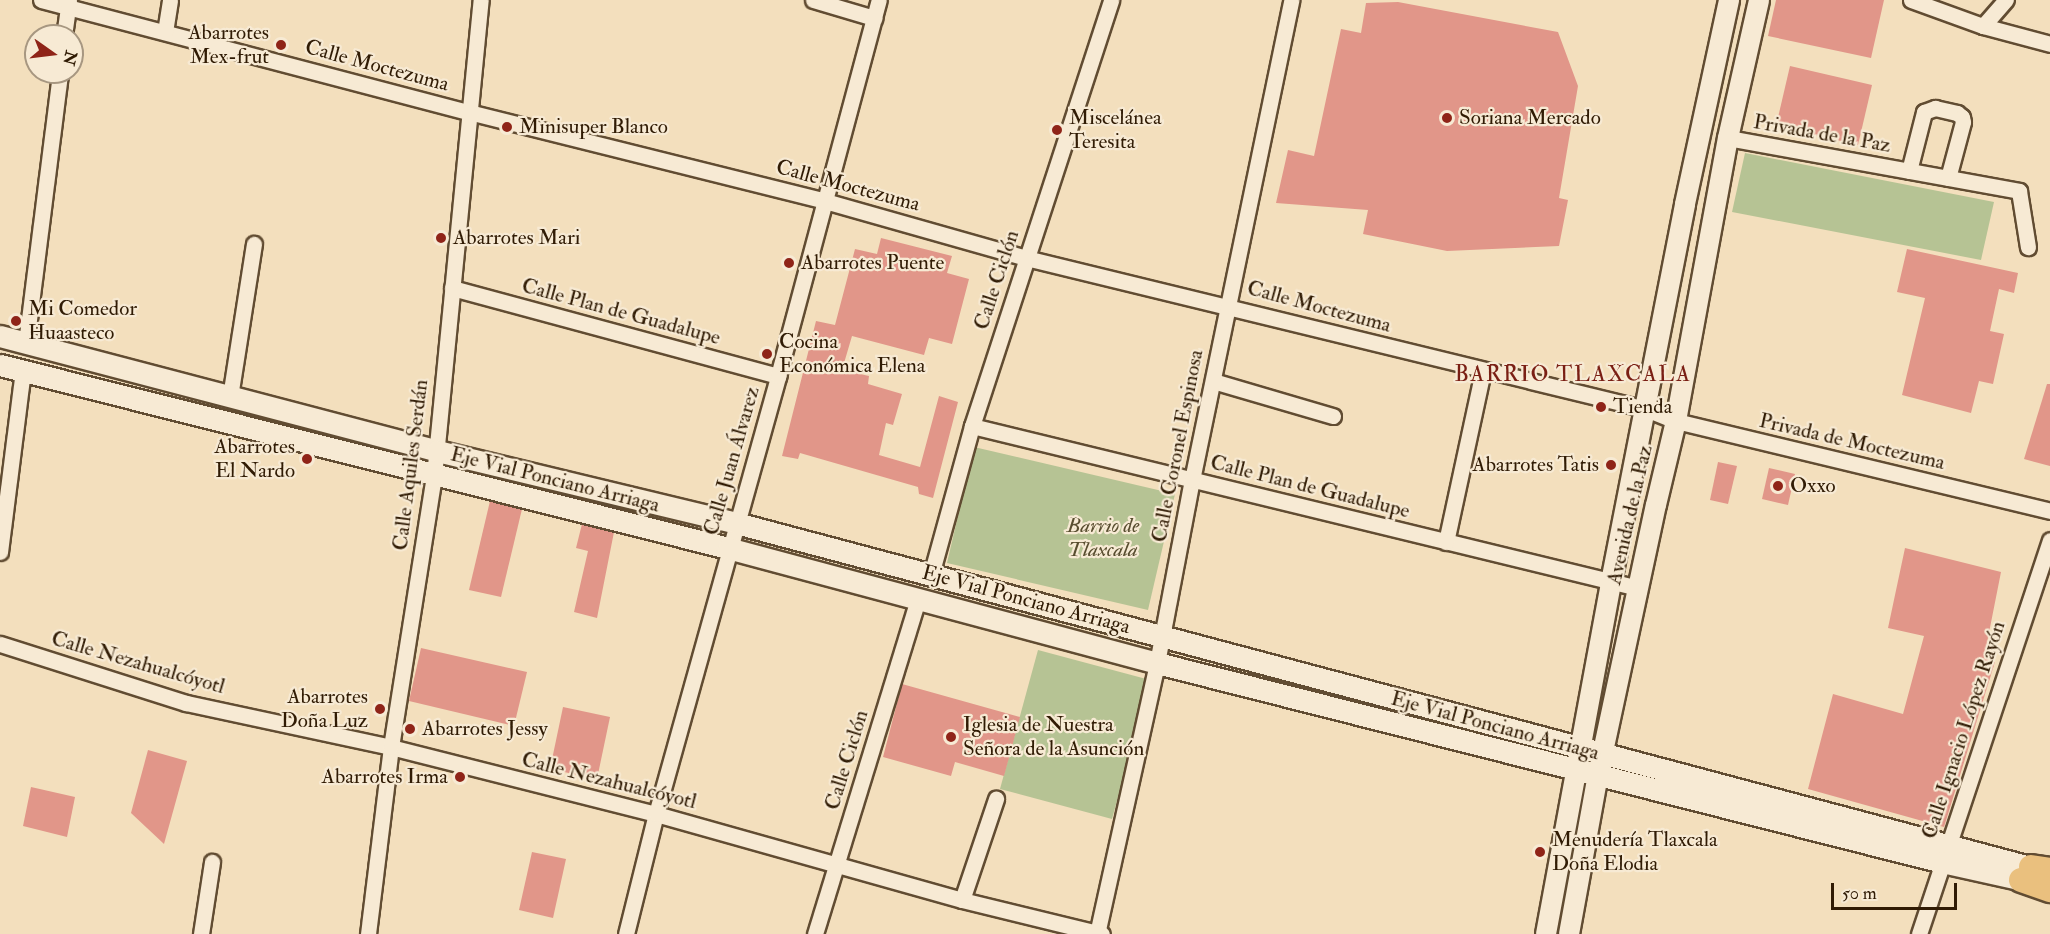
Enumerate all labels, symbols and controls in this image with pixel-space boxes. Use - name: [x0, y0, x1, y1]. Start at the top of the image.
- place label: Abarrotes Mex-frut: [188, 20, 269, 70]
- north arrow: [24, 24, 84, 84]
- street label: Calle Moctezuma: [302, 35, 452, 97]
- marker: Abarrotes Mex-frut: [274, 38, 288, 52]
- text: N: [58, 48, 81, 67]
- place label: Miscelánea Teresita: [1069, 105, 1162, 155]
- place label: Soriana Mercado: [1459, 105, 1601, 131]
- street label: Privada de la Paz: [1751, 110, 1893, 158]
- marker: Soriana Mercado: [1440, 111, 1454, 125]
- place label: Minisuper Blanco: [519, 114, 668, 140]
- marker: Minisuper Blanco: [500, 120, 514, 134]
- marker: Miscelánea Teresita: [1050, 123, 1064, 137]
- street label: Calle Moctezuma: [773, 155, 923, 217]
- place label: Abarrotes Mari: [453, 225, 580, 251]
- street label: Calle Ciclón: [969, 227, 1025, 333]
- marker: Abarrotes Mari: [434, 231, 448, 245]
- place label: Abarrotes Puente: [801, 250, 944, 276]
- marker: Abarrotes Puente: [782, 256, 796, 270]
- street label: Calle Plan de Guadalupe: [519, 273, 723, 351]
- street label: Calle Moctezuma: [1244, 276, 1394, 338]
- place label: Mi Comedor Huaasteco: [28, 296, 137, 346]
- marker: Mi Comedor Huaasteco: [9, 314, 23, 328]
- place label: Cocina Económica Elena: [779, 329, 925, 379]
- marker: Cocina Económica Elena: [760, 347, 774, 361]
- street label: Calle Coronel Espinosa: [1147, 348, 1209, 544]
- district label: BARRIO TLAXCALA: [1454, 362, 1692, 388]
- street label: Calle Aquiles Serdán: [388, 378, 434, 552]
- street label: Calle Juan Álvarez: [699, 384, 765, 538]
- place label: Tienda: [1613, 394, 1672, 420]
- marker: Tienda: [1594, 400, 1608, 414]
- street label: Privada de Moctezuma: [1757, 408, 1947, 476]
- place label: Abarrotes El Nardo: [214, 434, 295, 484]
- street label: Eje Vial Ponciano Arriaga: [448, 442, 662, 518]
- street label: Avenida de la Paz: [1602, 443, 1658, 587]
- street label: Calle Plan de Guadalupe: [1208, 450, 1412, 524]
- marker: Abarrotes El Nardo: [300, 452, 314, 466]
- place label: Abarrotes Tatis: [1472, 452, 1599, 478]
- marker: Abarrotes Tatis: [1604, 458, 1618, 472]
- place label: Oxxo: [1790, 473, 1836, 499]
- marker: Oxxo: [1771, 479, 1785, 493]
- park label: Barrio de Tlaxcala: [1067, 513, 1139, 563]
- street label: Eje Vial Ponciano Arriaga: [919, 560, 1133, 640]
- street label: Calle Ignacio López Rayón: [1917, 618, 2011, 842]
- street label: Calle Nezahualcóyotl: [48, 626, 228, 700]
- place label: Abarrotes Doña Luz: [281, 684, 368, 734]
- street label: Eje Vial Ponciano Arriaga: [1388, 686, 1602, 766]
- marker: Abarrotes Doña Luz: [373, 702, 387, 716]
- street label: Calle Ciclón: [820, 707, 874, 813]
- place label: Iglesia de Nuestra Señora de la Asunción: [963, 712, 1144, 762]
- place label: Abarrotes Jessy: [422, 716, 548, 742]
- marker: Abarrotes Jessy: [403, 722, 417, 736]
- marker: Iglesia de Nuestra Señora de la Asunción: [944, 730, 958, 744]
- street label: Calle Nezahualcóyotl: [519, 747, 699, 815]
- place label: Abarrotes Irma: [322, 764, 448, 790]
- marker: Abarrotes Irma: [453, 770, 467, 784]
- place label: Menudería Tlaxcala Doña Elodia: [1552, 827, 1718, 877]
- marker: Menudería Tlaxcala Doña Elodia: [1533, 845, 1547, 859]
- scale bar: [1834, 871, 1960, 909]
- text: 50 m: [1842, 882, 1877, 905]

